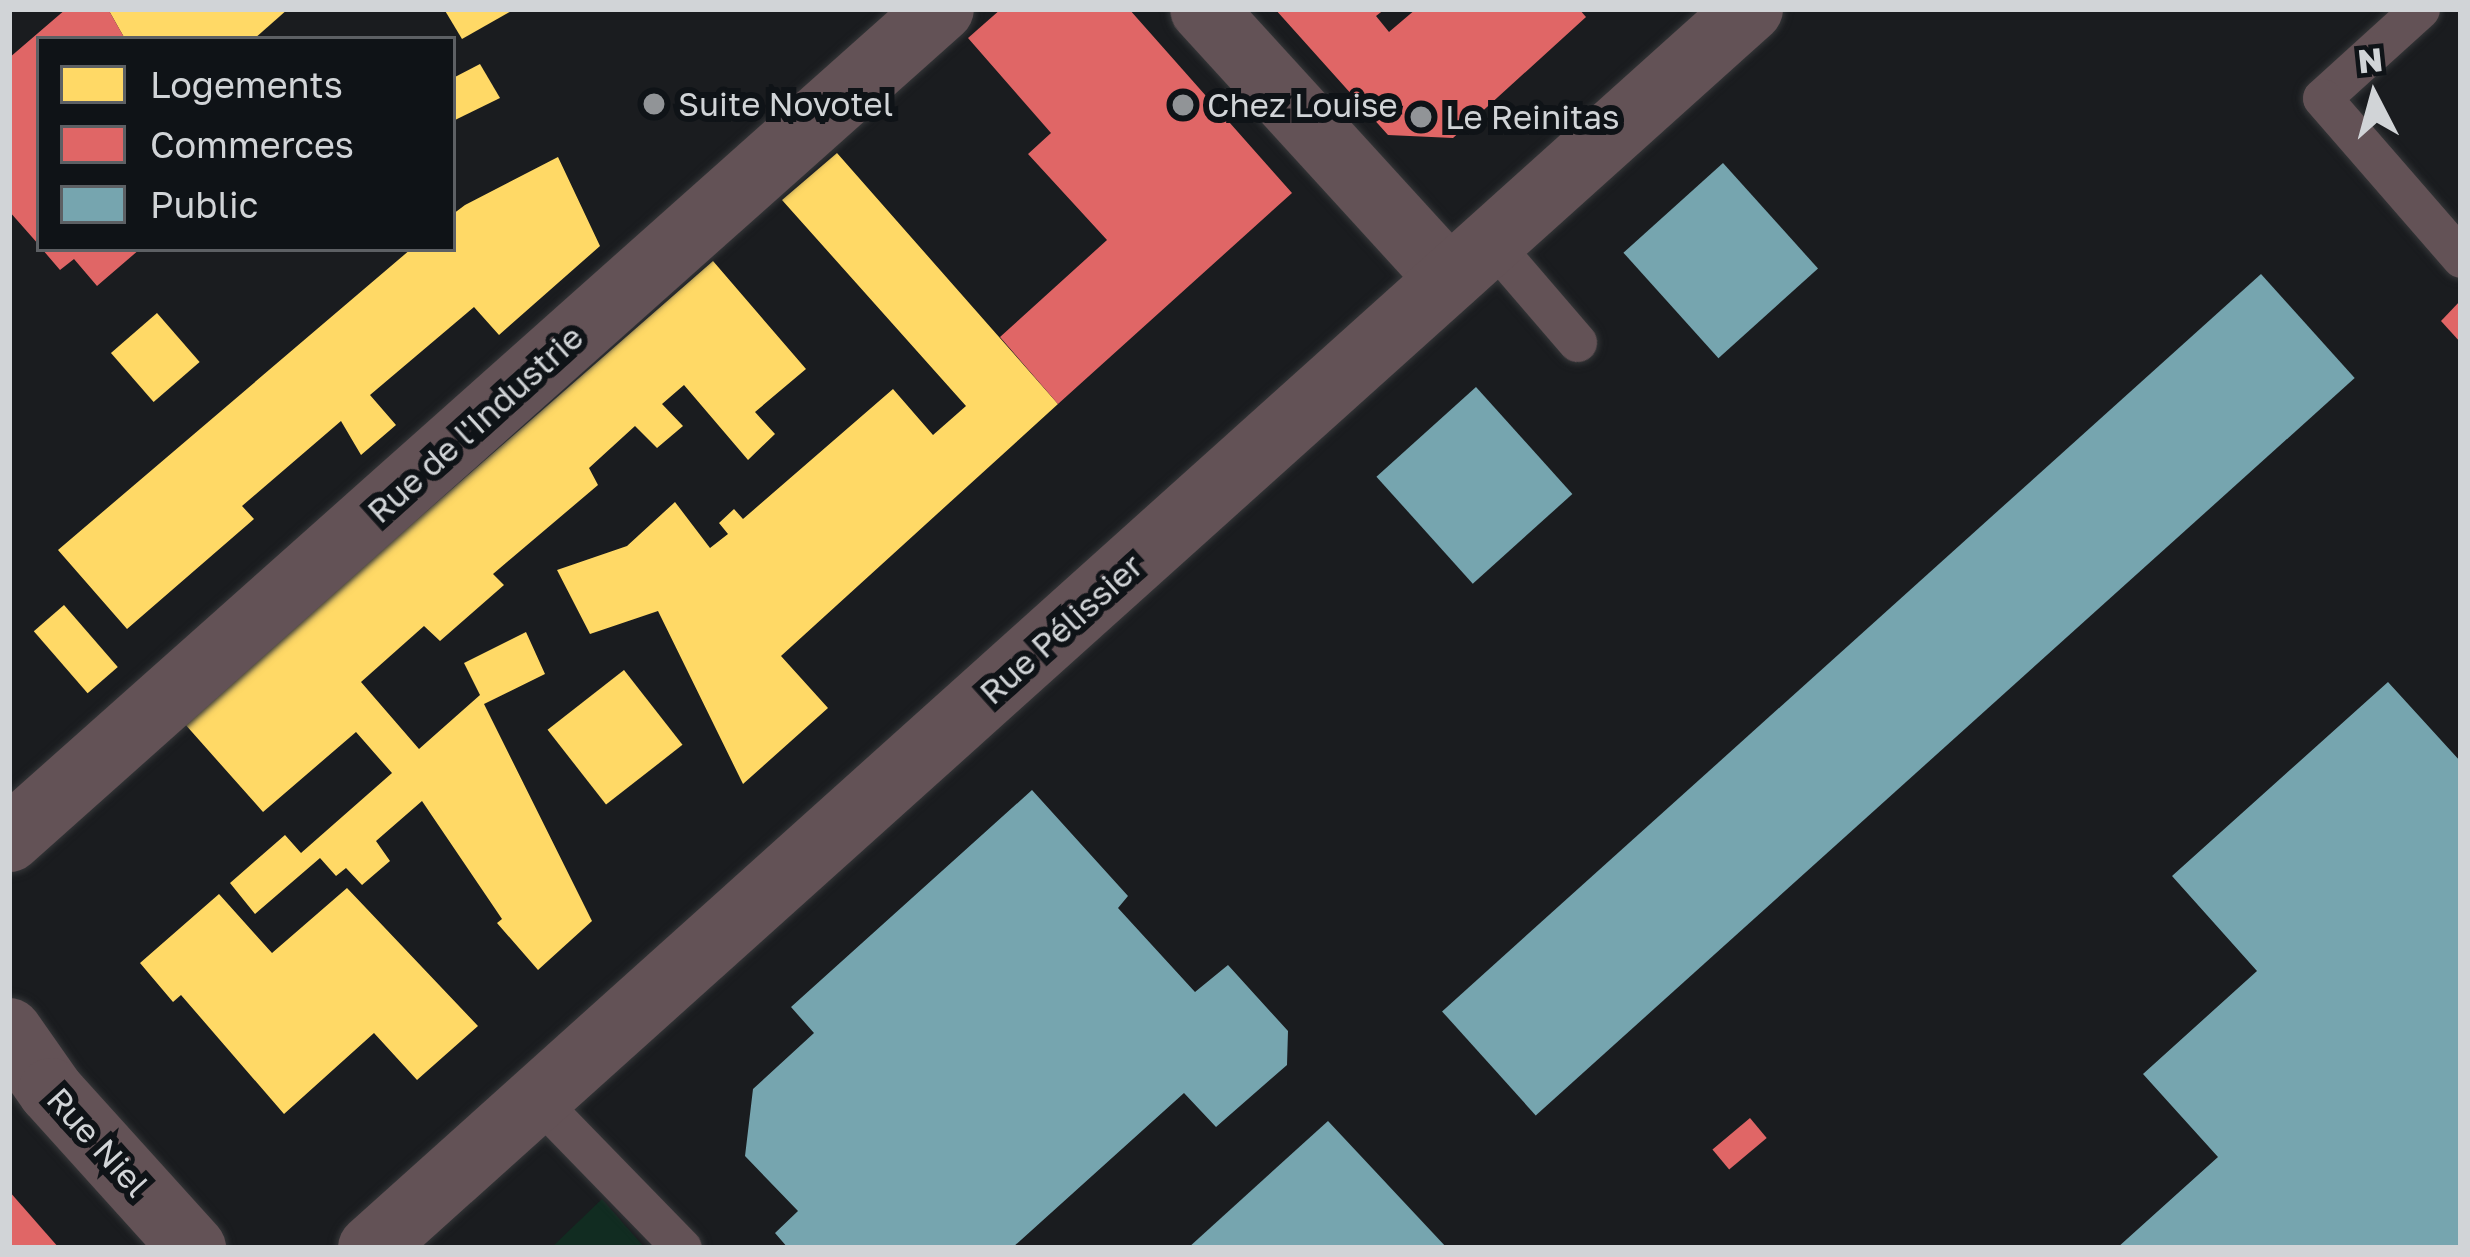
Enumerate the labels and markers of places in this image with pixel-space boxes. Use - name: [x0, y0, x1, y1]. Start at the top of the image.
- place label: Suite Novotel: [678, 84, 893, 124]
- place label: Chez Louise: [1207, 85, 1398, 125]
- marker: Suite Novotel: [641, 91, 667, 117]
- marker: Chez Louise: [1170, 92, 1196, 118]
- place label: Le Reinitas: [1445, 97, 1619, 137]
- marker: Le Reinitas: [1408, 104, 1434, 130]

